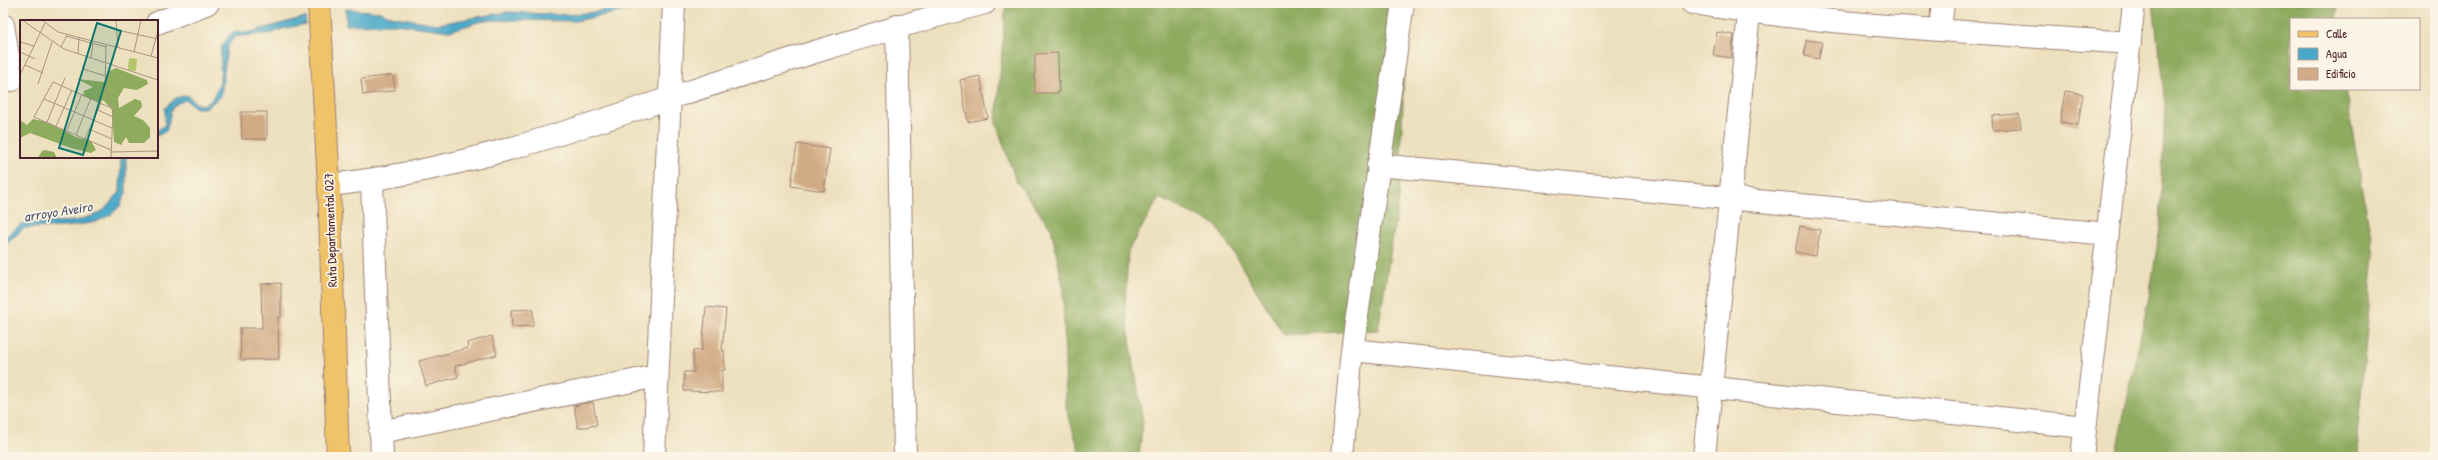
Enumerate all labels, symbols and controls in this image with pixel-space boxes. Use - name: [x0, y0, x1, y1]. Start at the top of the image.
- legend: [2290, 18, 2420, 90]
- inset map: [20, 20, 158, 158]
- text: Calle: [2326, 25, 2347, 42]
- text: Agua: [2326, 45, 2347, 62]
- text: Edificio: [2326, 65, 2356, 82]
- street label: Ruta Departamental 027: [319, 172, 341, 288]
- water label: arroyo Aveiro: [23, 196, 95, 227]

